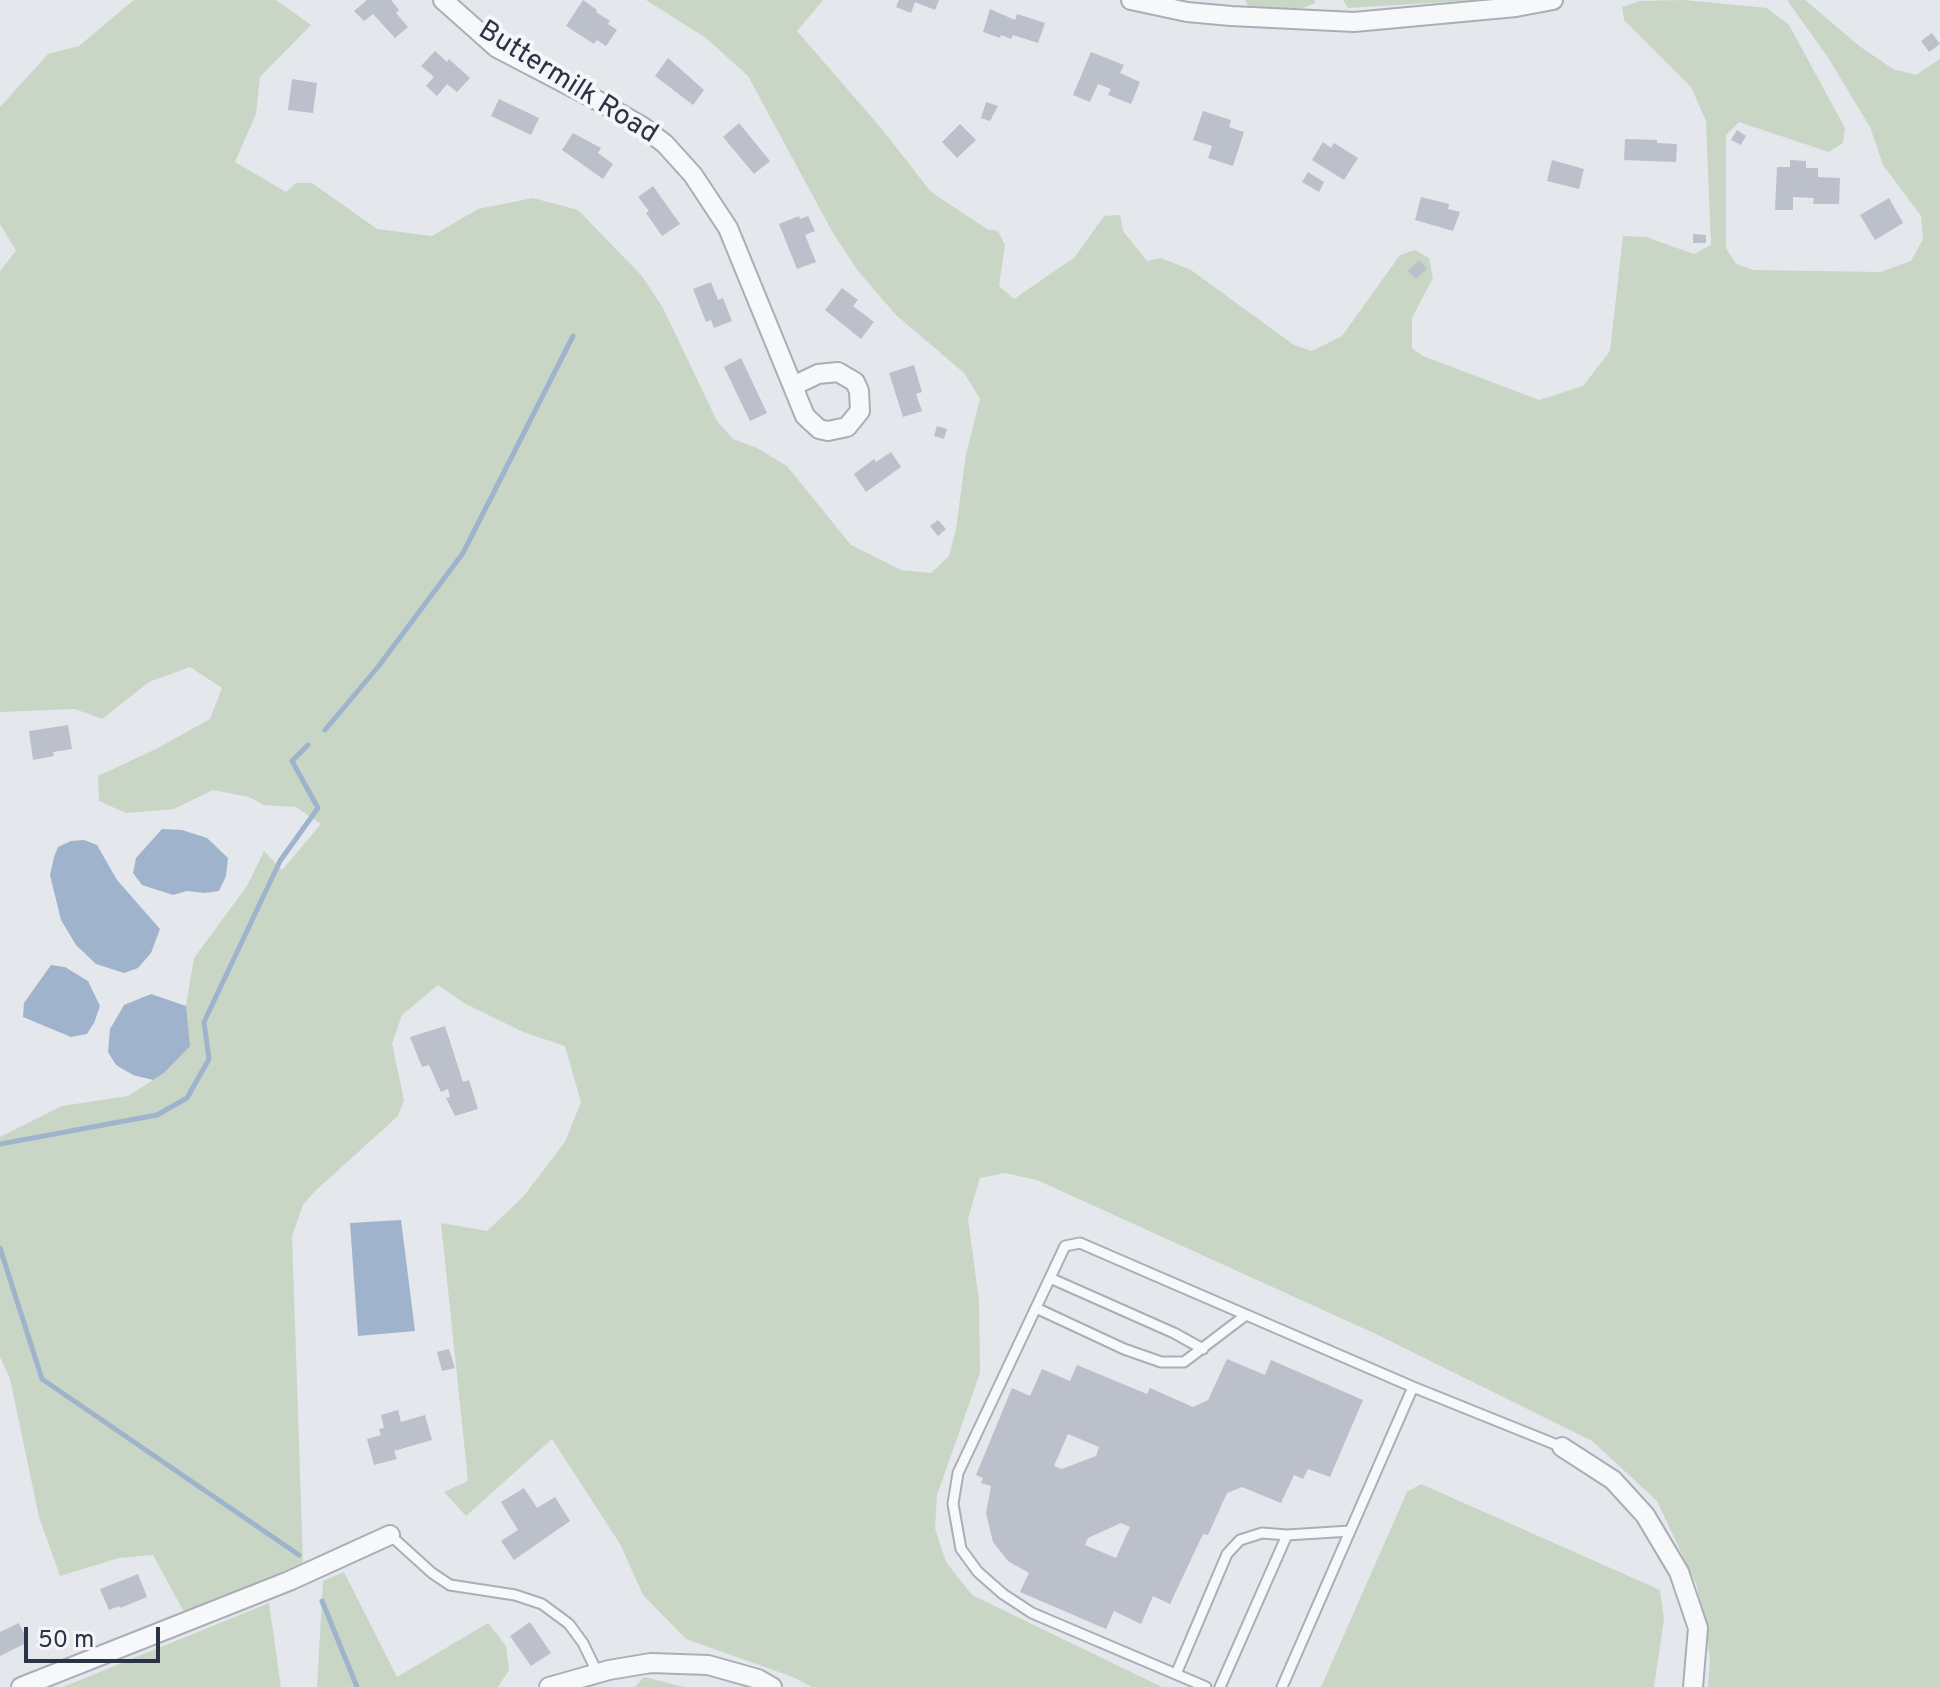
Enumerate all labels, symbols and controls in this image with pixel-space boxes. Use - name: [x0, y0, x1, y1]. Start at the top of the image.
- street label: Buttermilk Road: [471, 15, 663, 153]
- scale bar: [28, 1611, 164, 1661]
- text: 50 m: [38, 1626, 94, 1656]

